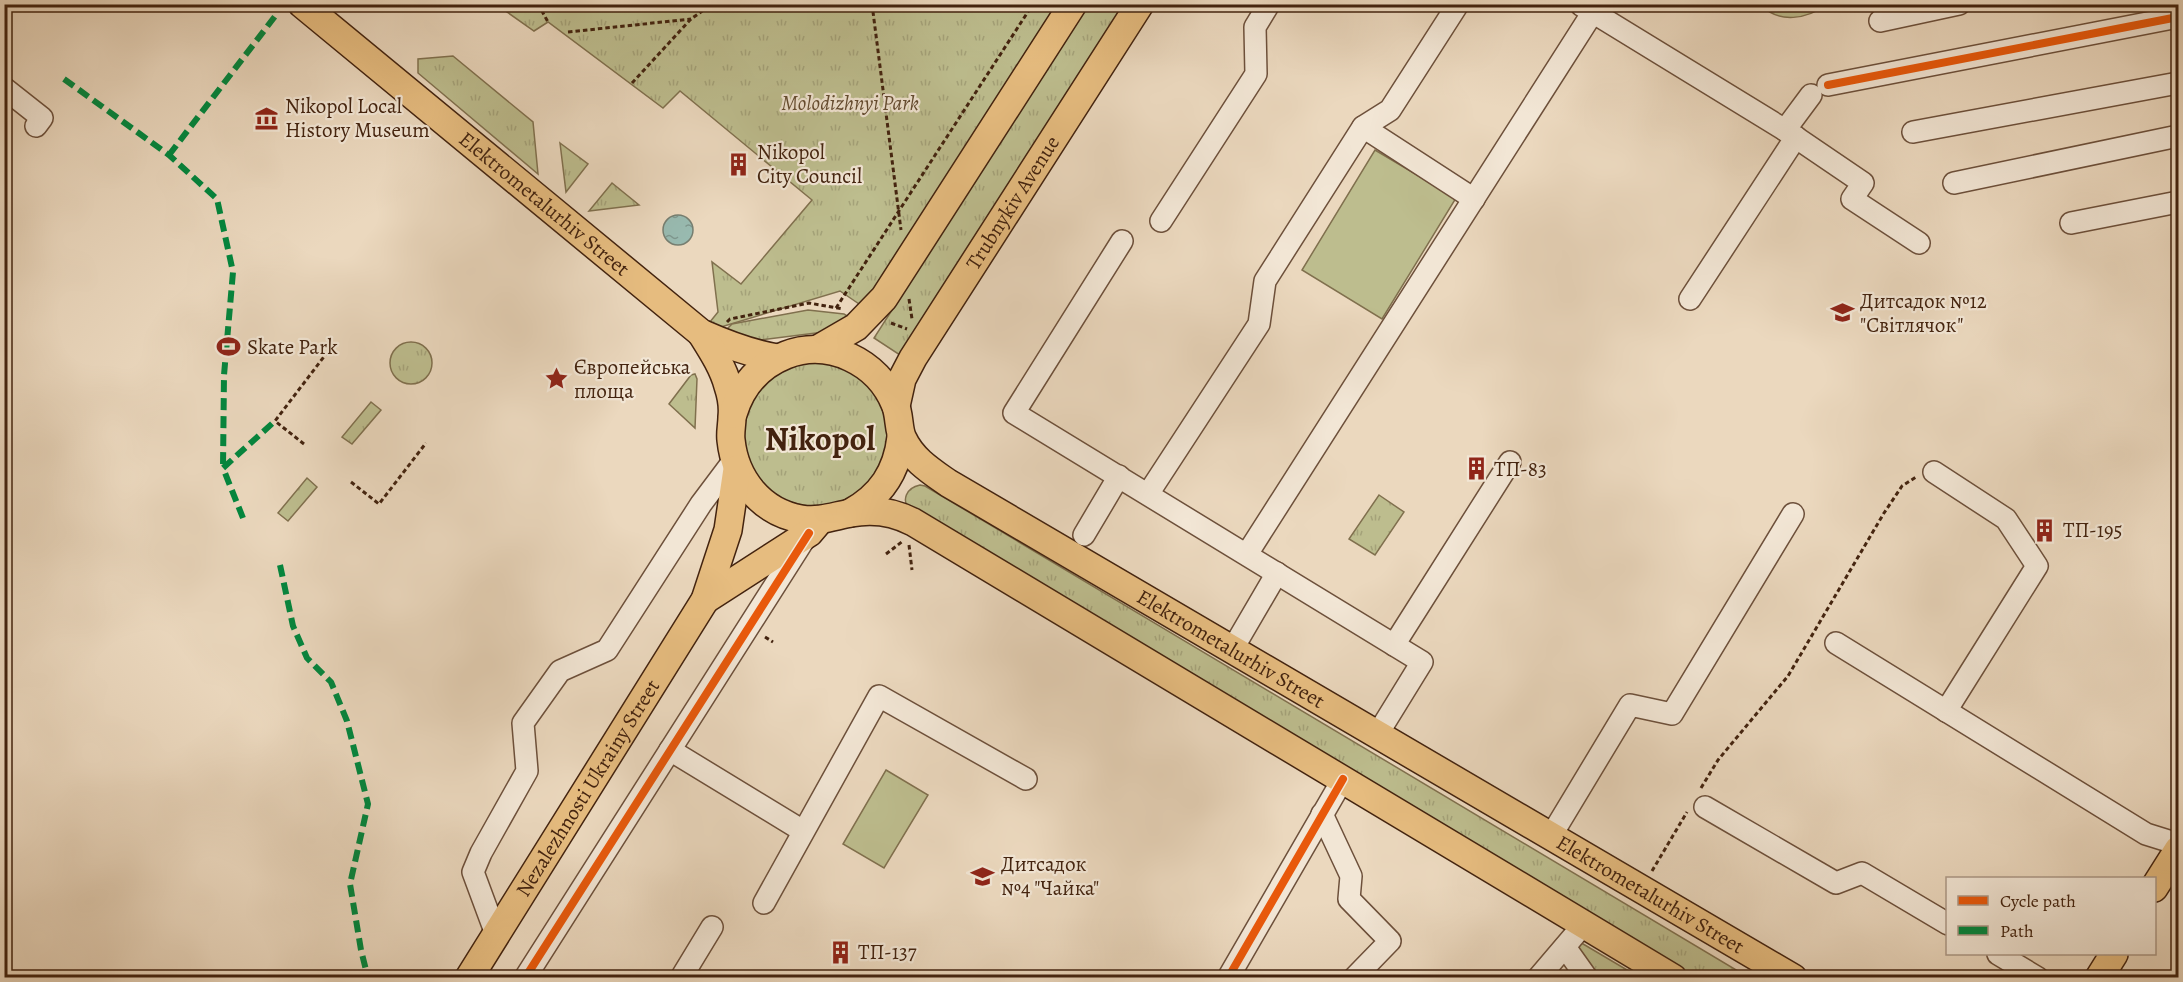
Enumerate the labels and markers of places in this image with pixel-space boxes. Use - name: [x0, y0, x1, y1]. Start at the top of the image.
- place label: Nikopol Local History Museum: [285, 92, 430, 144]
- museum icon: Nikopol Local History Museum: [254, 105, 280, 131]
- place label: Nikopol City Council: [757, 138, 862, 190]
- building icon: Nikopol City Council: [726, 151, 752, 177]
- place label: Дитсадок №12 "Світлячок": [1860, 287, 1987, 339]
- school or university icon: Дитсадок №12 "Світлячок": [1829, 300, 1855, 326]
- place label: Skate Park: [247, 333, 338, 361]
- sports icon: Skate Park: [216, 334, 242, 360]
- place label: Європейська площа: [574, 353, 691, 405]
- place icon: Європейська площа: [543, 366, 569, 392]
- place label: ТП-83: [1494, 455, 1547, 483]
- building icon: ТП-83: [1463, 456, 1489, 482]
- place label: ТП-195: [2063, 516, 2123, 544]
- building icon: ТП-195: [2032, 517, 2058, 543]
- place label: Дитсадок №4 "Чайка": [1001, 850, 1099, 902]
- school or university icon: Дитсадок №4 "Чайка": [970, 863, 996, 889]
- place label: ТП-137: [858, 938, 917, 966]
- building icon: ТП-137: [827, 939, 853, 965]

